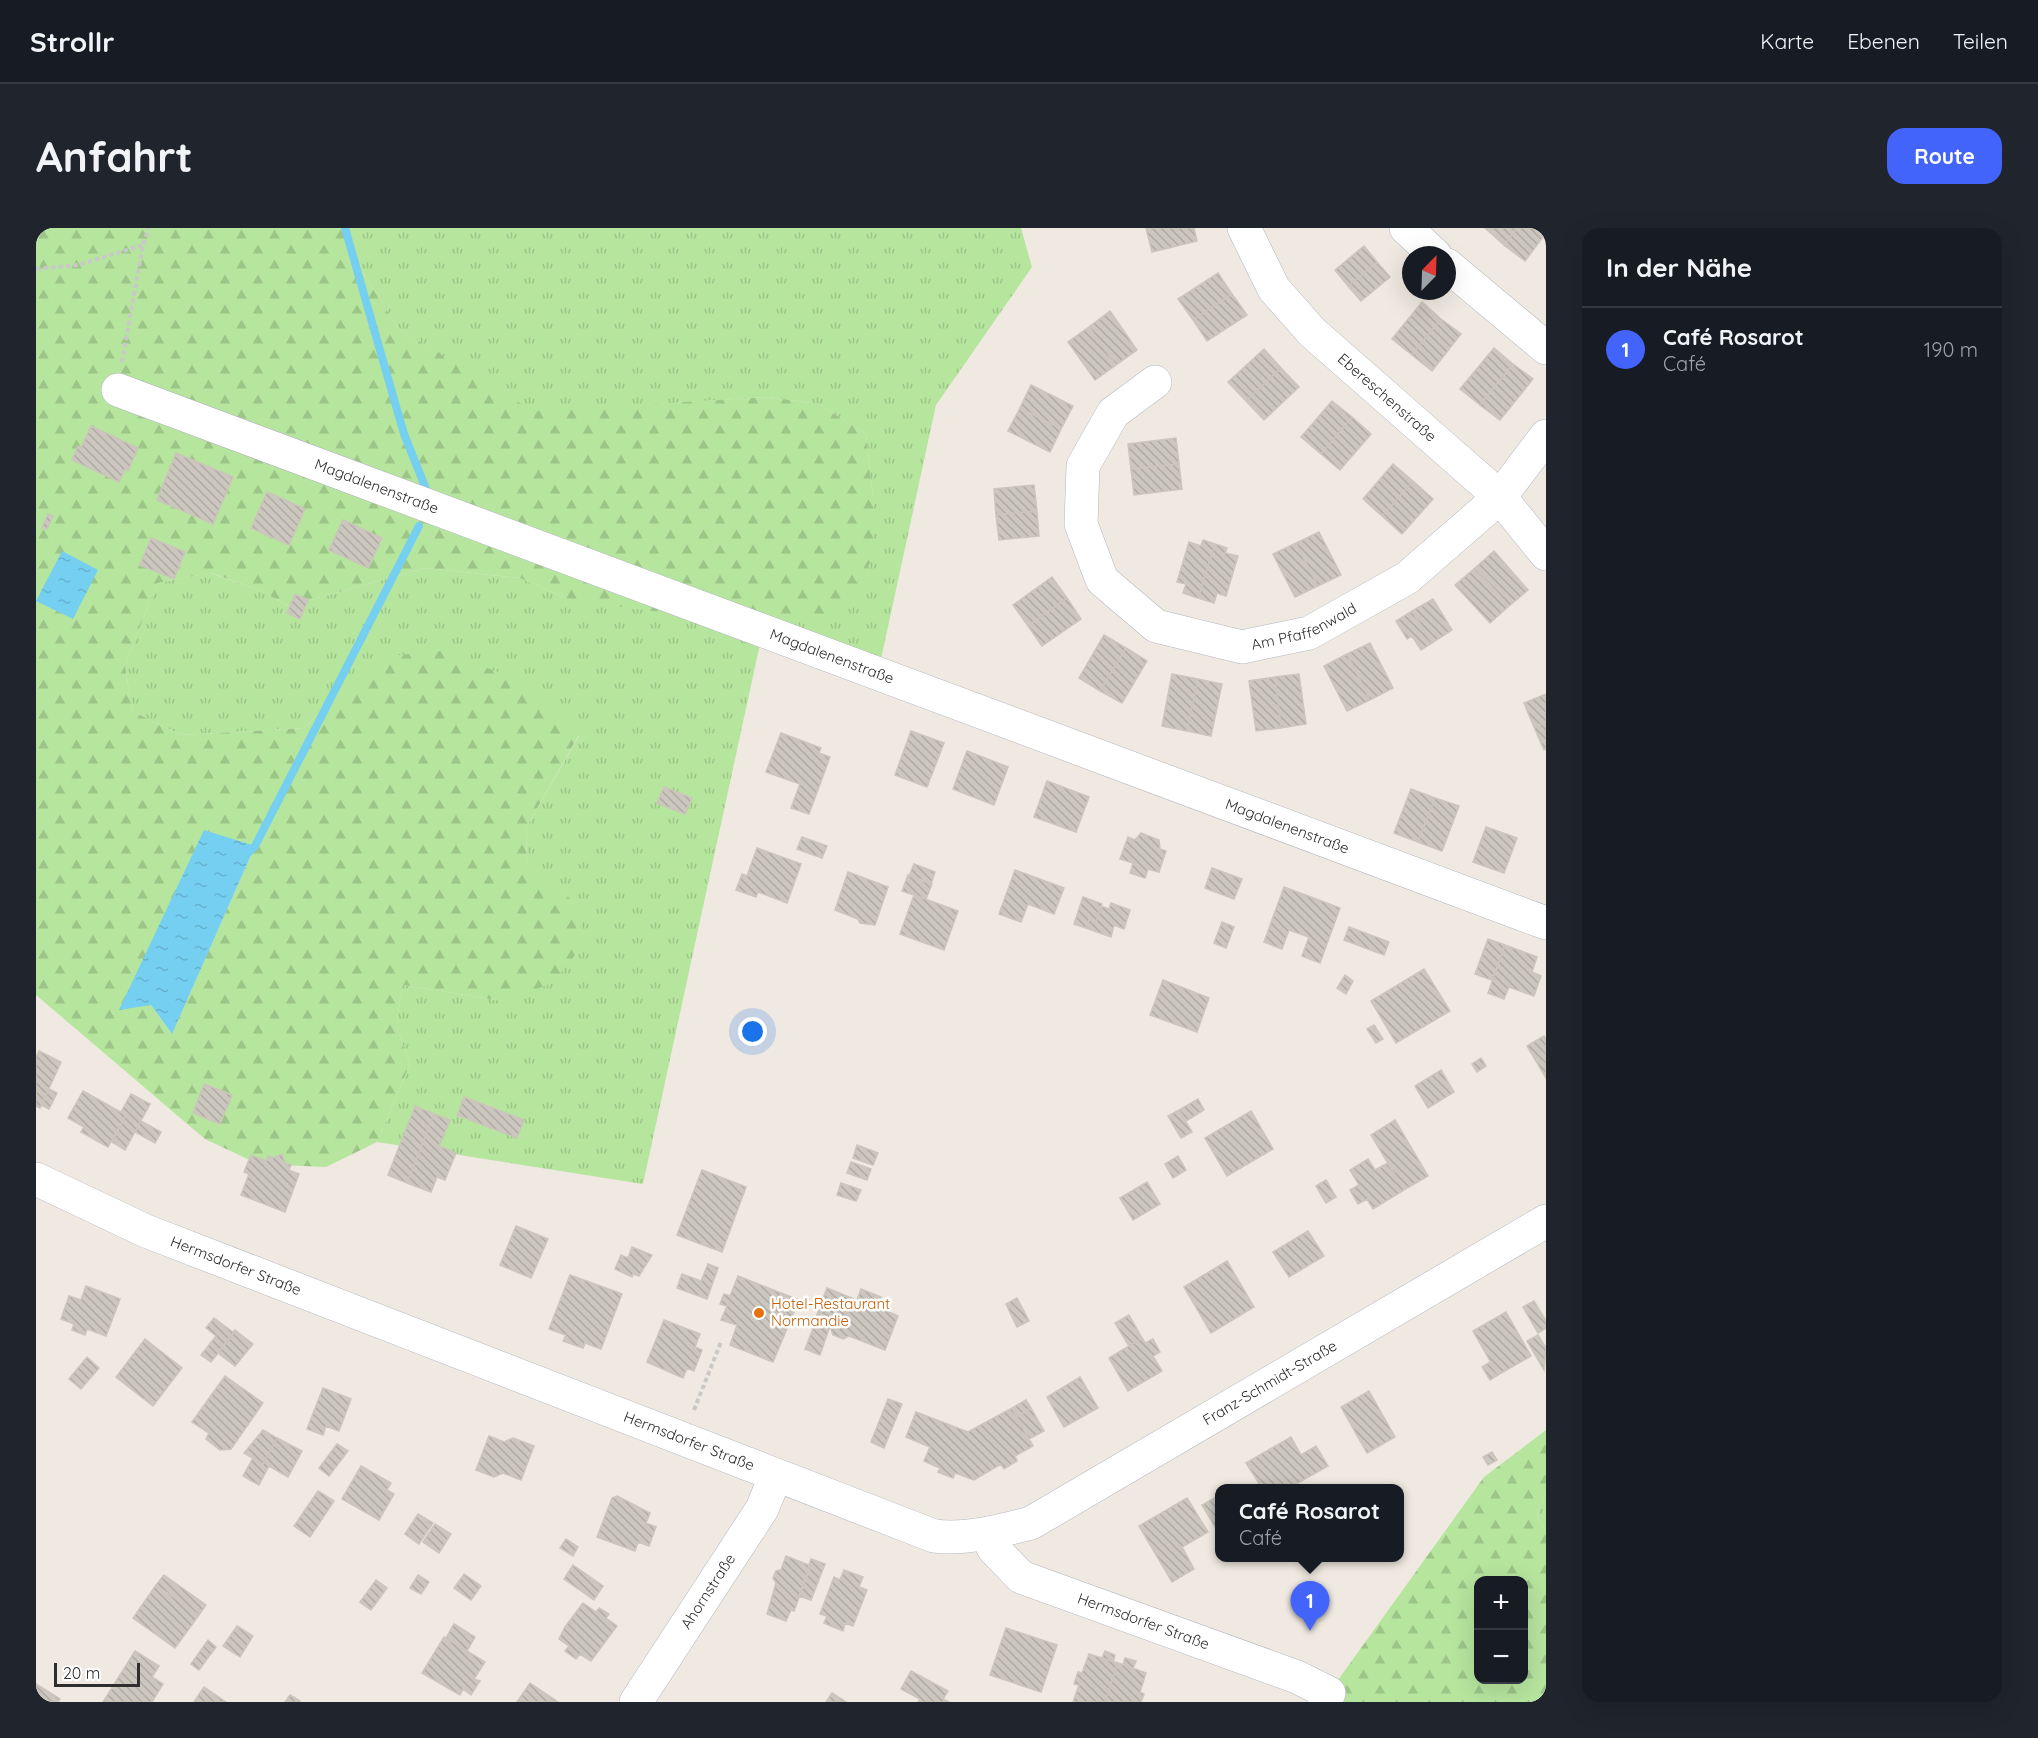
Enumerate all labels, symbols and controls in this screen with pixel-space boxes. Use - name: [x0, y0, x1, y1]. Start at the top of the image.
- text: Strollr: [30, 24, 114, 59]
- text: Karte: [1760, 28, 1814, 54]
- text: Ebenen: [1847, 28, 1920, 54]
- text: Teilen: [1953, 28, 2008, 54]
- button: Route: [1887, 128, 2002, 184]
- text: Anfahrt: [36, 130, 193, 183]
- north arrow: [1402, 246, 1456, 300]
- text: In der Nähe: [1606, 251, 1752, 284]
- text: Café Rosarot: [1663, 323, 1804, 351]
- text: 1: [1622, 337, 1629, 362]
- text: 190 m: [1924, 337, 1978, 362]
- street label: Ebereschenstraße: [1334, 349, 1440, 446]
- text: Café: [1663, 351, 1706, 376]
- street label: Magdalenenstraße: [312, 454, 441, 518]
- street label: Am Pfaffenwald: [1249, 598, 1360, 654]
- street label: Magdalenenstraße: [767, 624, 897, 688]
- street label: Magdalenenstraße: [1223, 794, 1352, 858]
- your location: [738, 1017, 767, 1046]
- street label: Hermsdorfer Straße: [168, 1231, 304, 1299]
- place label: Hotel-Restaurant Normandie: [771, 1294, 890, 1330]
- marker: Hotel-Restaurant Normandie: [752, 1306, 766, 1320]
- street label: Franz-Schmidt-Straße: [1199, 1336, 1340, 1429]
- street label: Hermsdorfer Straße: [621, 1407, 757, 1475]
- popup: [1215, 1484, 1404, 1562]
- text: Café Rosarot: [1239, 1497, 1380, 1525]
- text: Café: [1239, 1525, 1282, 1550]
- street label: Ahornstraße: [676, 1550, 739, 1632]
- map controls: [1474, 1576, 1528, 1684]
- button: +: [1474, 1576, 1528, 1630]
- pin: 1: [1290, 1582, 1330, 1631]
- street label: Hermsdorfer Straße: [1075, 1588, 1212, 1653]
- button: −: [1474, 1630, 1528, 1684]
- scale bar: [54, 1660, 140, 1688]
- text: 20 m: [63, 1663, 100, 1683]

